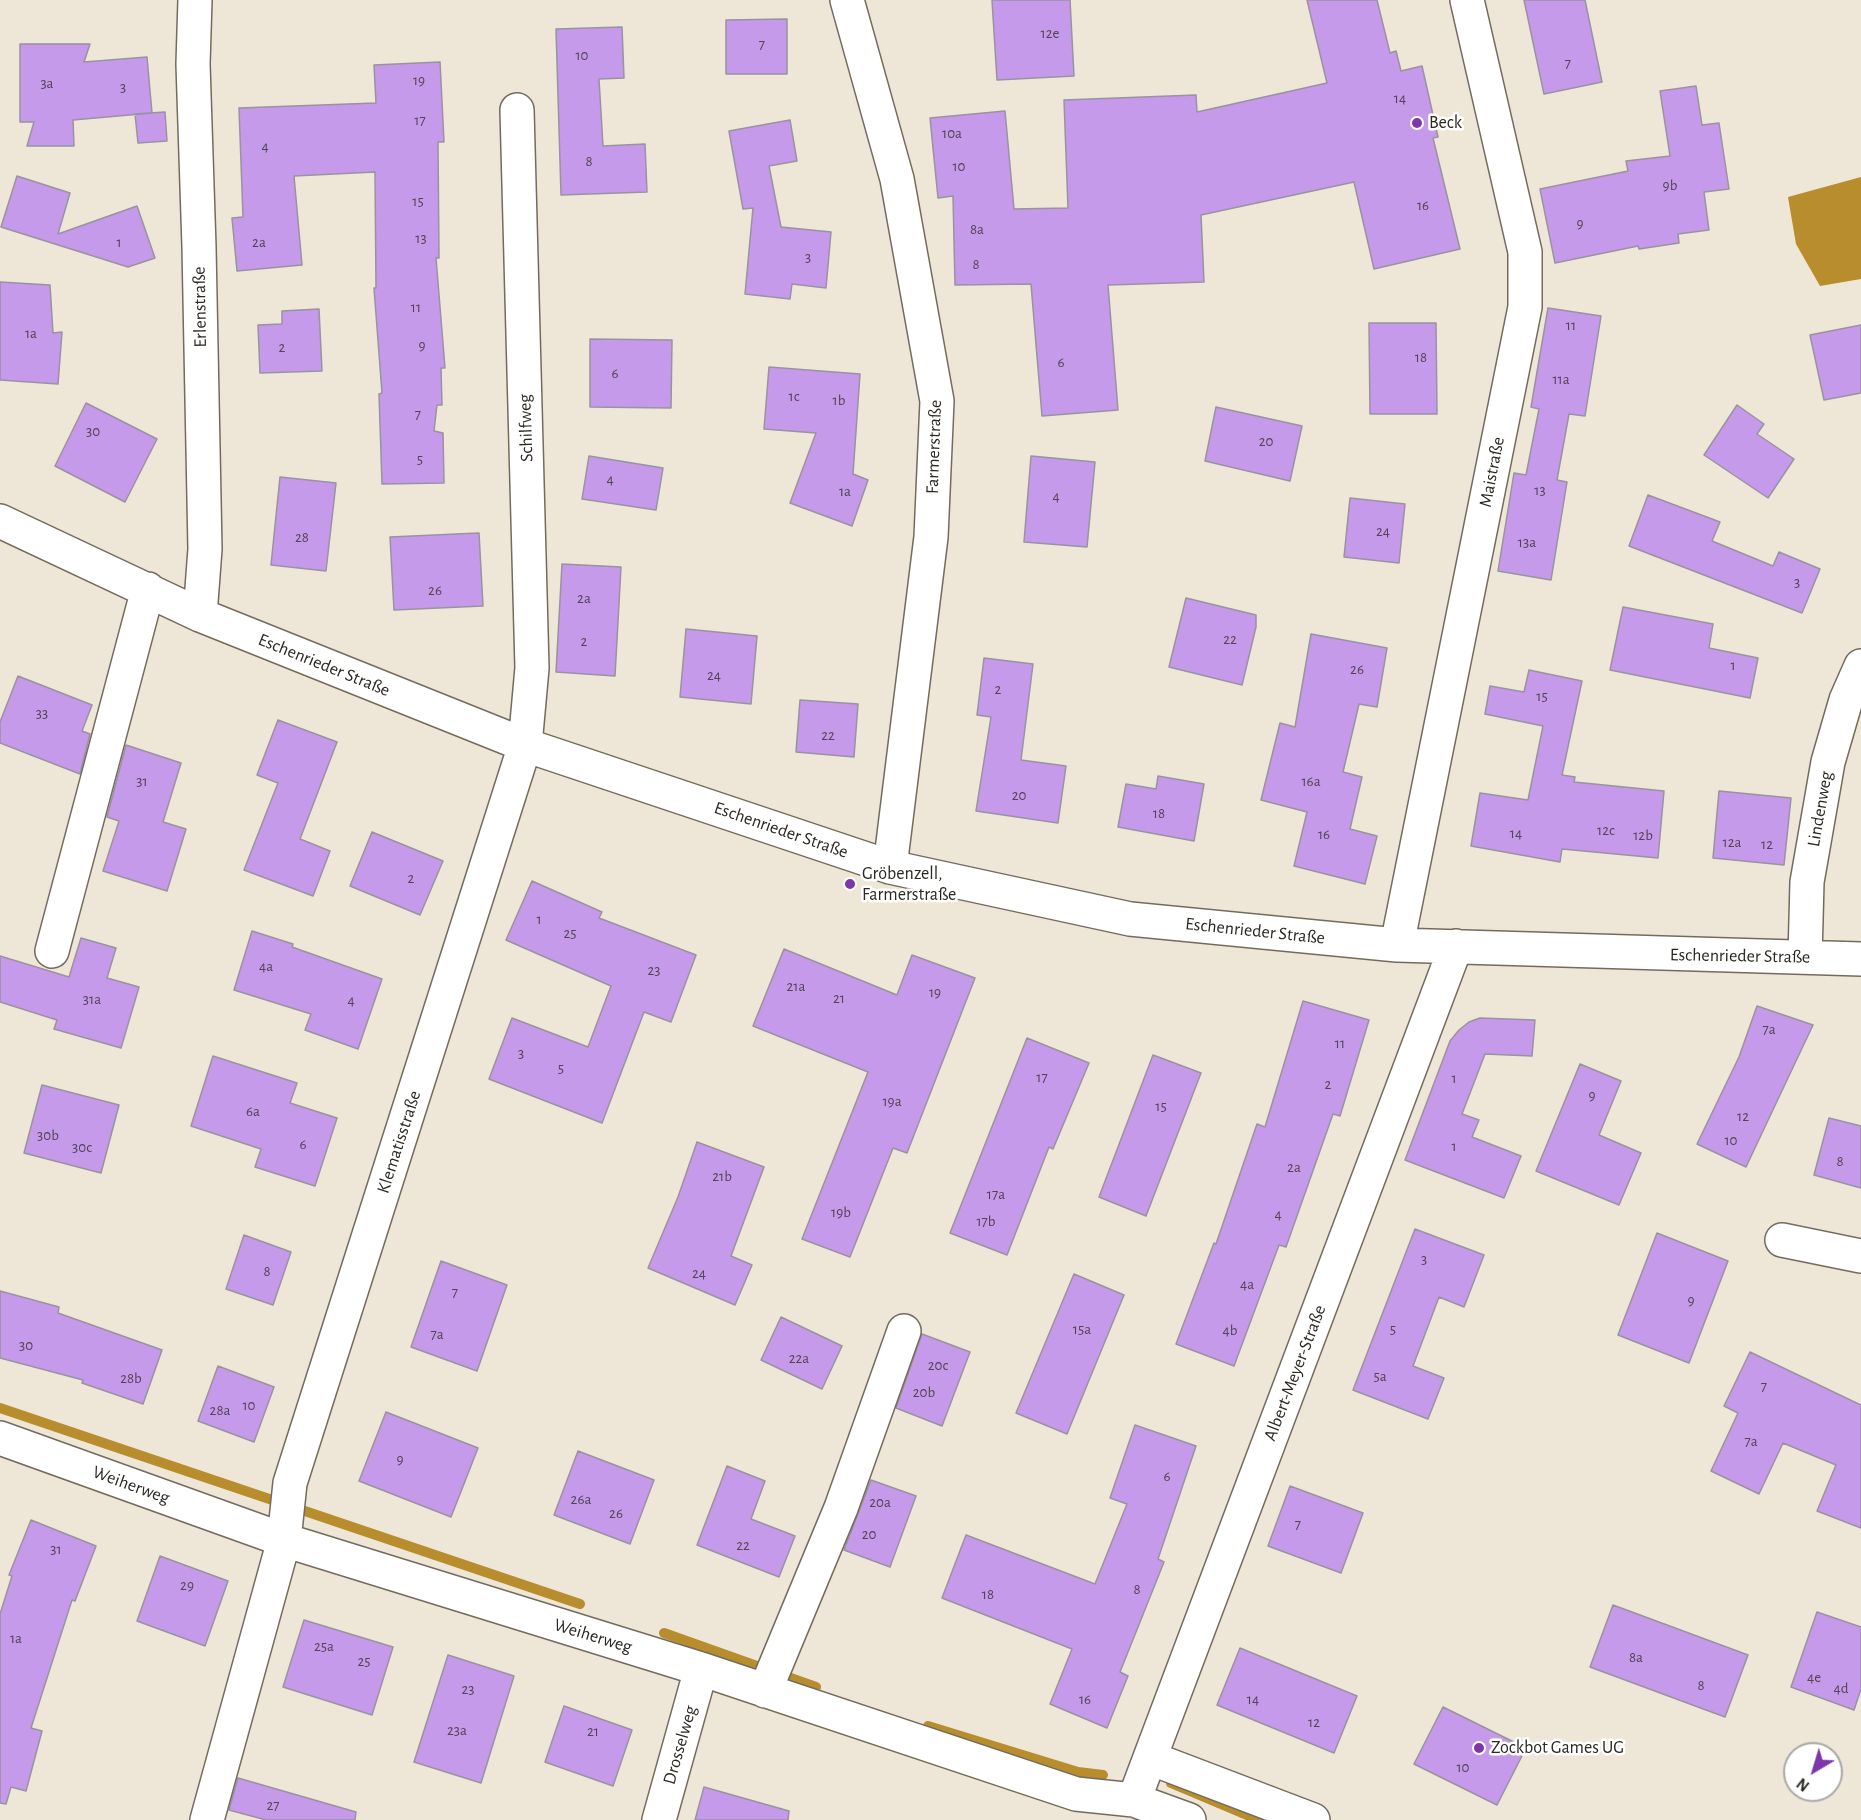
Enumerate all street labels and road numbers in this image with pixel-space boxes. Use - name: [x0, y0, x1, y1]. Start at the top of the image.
- street label: Erlenstraße: [188, 266, 212, 348]
- street label: Schilfweg: [514, 394, 538, 462]
- street label: Farmerstraße: [922, 399, 946, 495]
- street label: Maistraße: [1475, 435, 1509, 509]
- street label: Eschenrieder Straße: [255, 629, 393, 701]
- street label: Lindenweg: [1803, 769, 1837, 849]
- street label: Eschenrieder Straße: [711, 797, 851, 863]
- street label: Eschenrieder Straße: [1184, 913, 1326, 949]
- street label: Eschenrieder Straße: [1670, 944, 1810, 968]
- street label: Klematisstraße: [372, 1088, 426, 1196]
- street label: Albert-Meyer-Straße: [1259, 1302, 1331, 1444]
- street label: Weiherweg: [90, 1461, 172, 1509]
- street label: Weiherweg: [551, 1614, 635, 1658]
- street label: Drosselweg: [658, 1703, 702, 1787]

